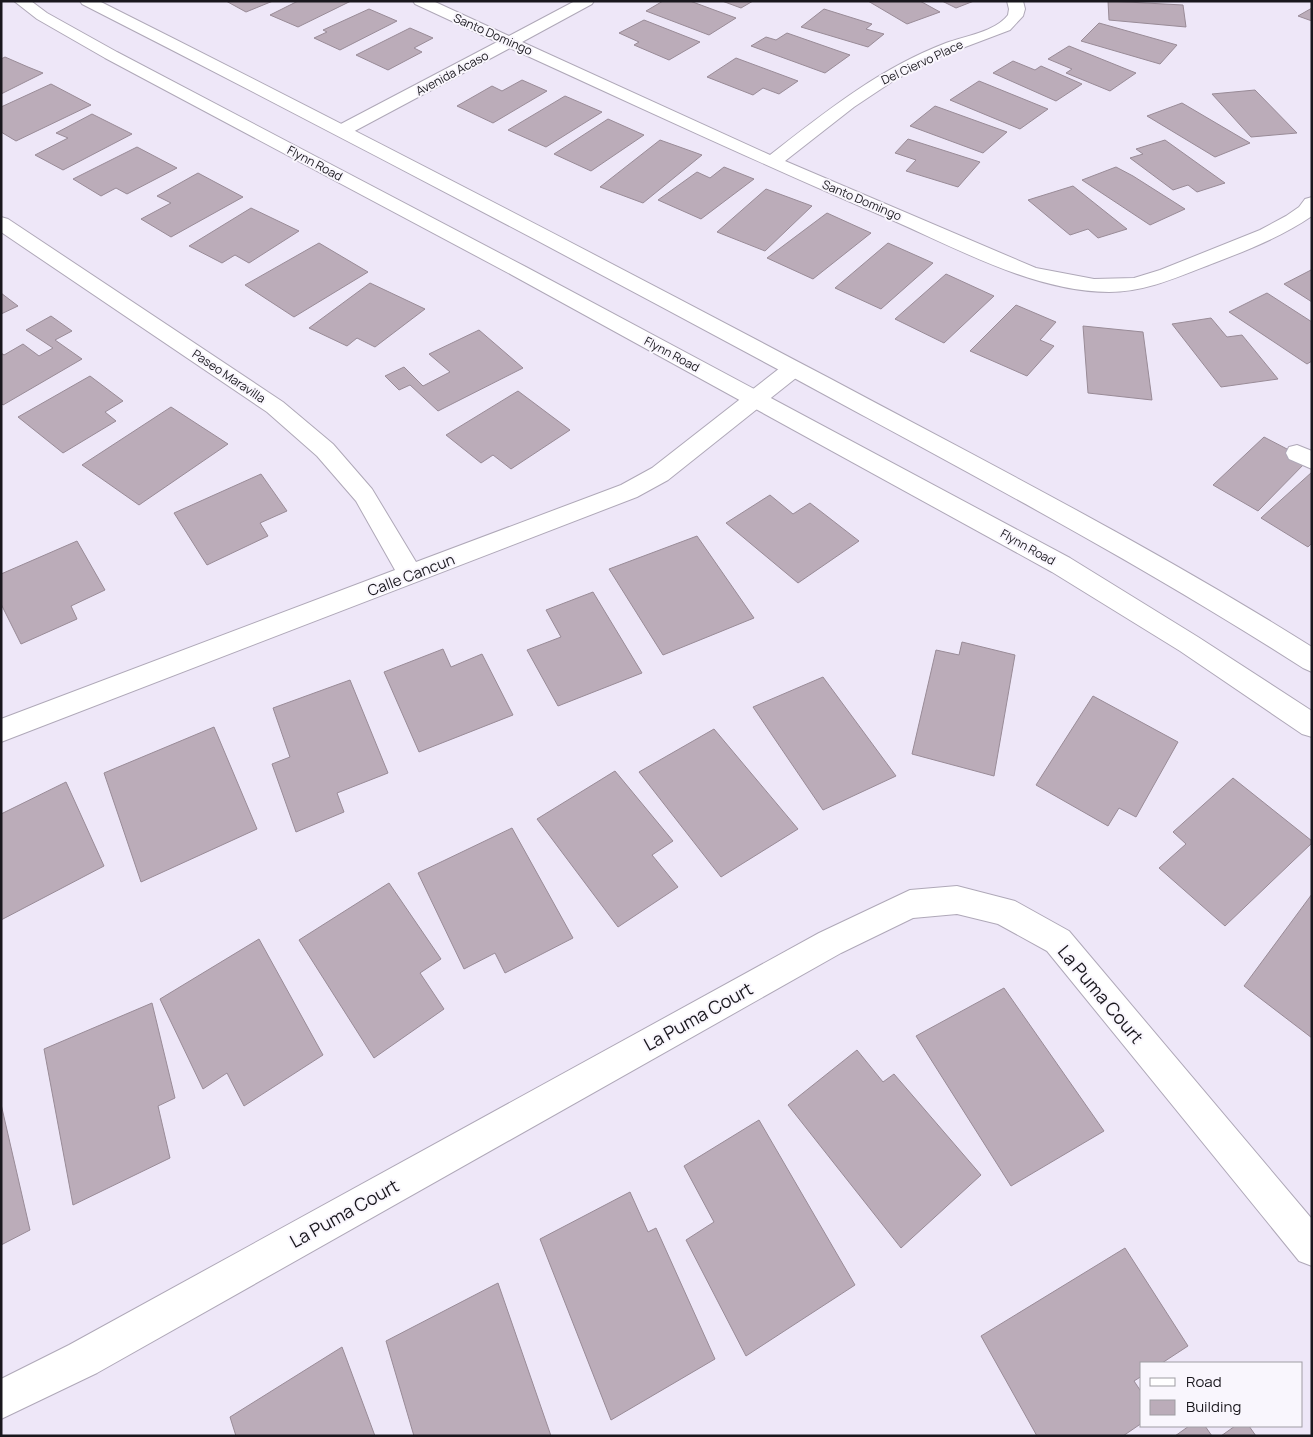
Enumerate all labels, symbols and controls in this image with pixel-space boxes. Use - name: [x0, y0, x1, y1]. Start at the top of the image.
- street label: Santo Domingo: [451, 9, 535, 59]
- street label: Del Ciervo Place: [878, 36, 966, 88]
- street label: Avenida Acaso: [413, 47, 491, 99]
- street label: Flynn Road: [284, 141, 346, 185]
- street label: Santo Domingo: [820, 176, 904, 224]
- street label: Flynn Road: [641, 332, 703, 376]
- street label: Paseo Maravilla: [189, 345, 269, 407]
- street label: Flynn Road: [998, 525, 1058, 569]
- street label: Calle Cancun: [364, 549, 458, 601]
- street label: La Puma Court: [1053, 940, 1149, 1048]
- street label: La Puma Court: [639, 976, 757, 1056]
- street label: La Puma Court: [285, 1173, 403, 1253]
- legend: [1140, 1362, 1303, 1427]
- text: Road: [1186, 1371, 1222, 1392]
- text: Building: [1186, 1396, 1241, 1417]

